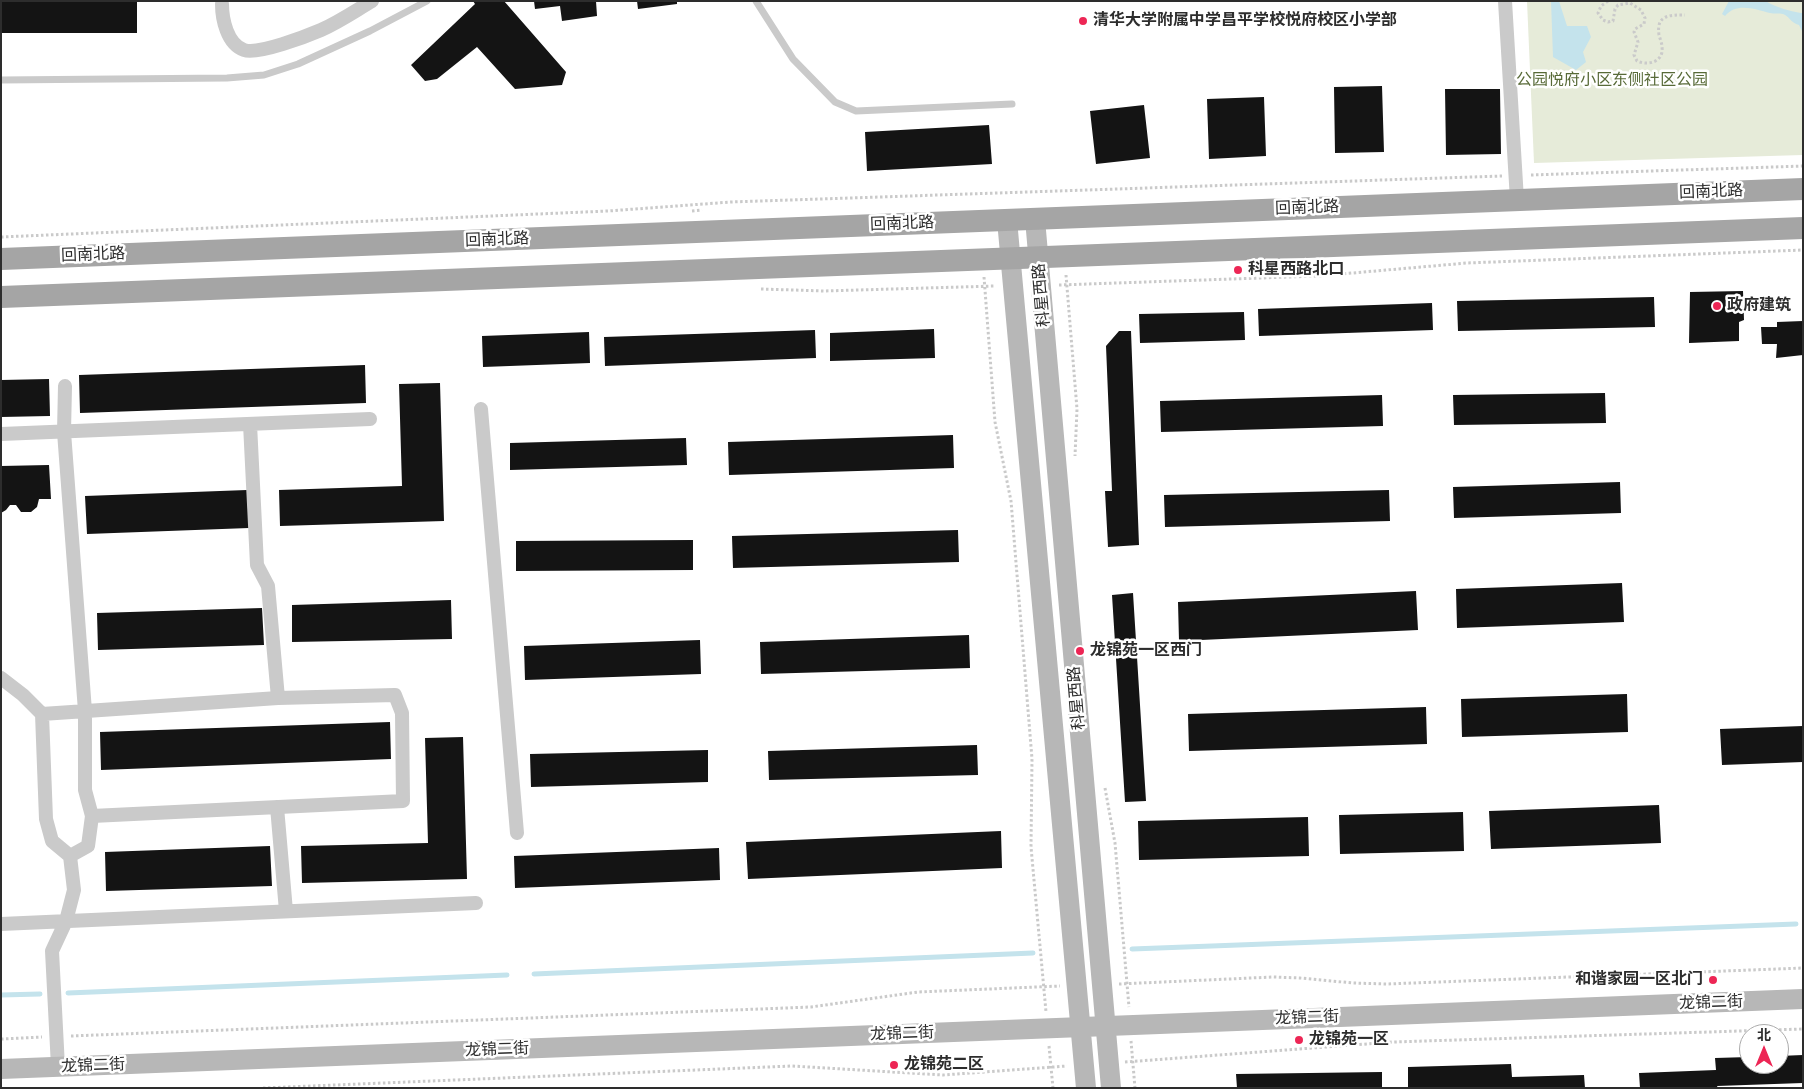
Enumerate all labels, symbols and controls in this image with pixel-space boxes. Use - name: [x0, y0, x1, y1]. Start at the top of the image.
- place label: 清华大学附属中学昌平学校悦府校区小学部: [1093, 11, 1397, 31]
- marker: 清华大学附属中学昌平学校悦府校区小学部: [1077, 15, 1089, 27]
- park label: 公园悦府小区东侧社区公园: [1516, 71, 1708, 91]
- street label: 回南北路: [1679, 181, 1743, 203]
- street label: 回南北路: [1275, 197, 1339, 219]
- street label: 回南北路: [870, 213, 934, 235]
- street label: 回南北路: [465, 229, 529, 251]
- street label: 回南北路: [61, 244, 125, 266]
- place label: 科星西路北口: [1248, 260, 1344, 280]
- street label: 科星西路: [1030, 262, 1054, 328]
- marker: 科星西路北口: [1232, 264, 1244, 276]
- place label: 政府建筑: [1727, 296, 1791, 316]
- marker: 政府建筑: [1711, 300, 1723, 312]
- place label: 龙锦苑一区西门: [1090, 641, 1202, 661]
- marker: 龙锦苑一区西门: [1074, 645, 1086, 657]
- street label: 科星西路: [1065, 665, 1089, 731]
- place label: 和谐家园一区北门: [1575, 970, 1703, 990]
- marker: 和谐家园一区北门: [1707, 974, 1719, 986]
- street label: 龙锦二街: [1679, 992, 1743, 1014]
- street label: 龙锦二街: [1275, 1007, 1339, 1029]
- street label: 龙锦二街: [870, 1023, 934, 1045]
- north arrow: [1739, 1024, 1789, 1074]
- text: 北: [1757, 1026, 1771, 1044]
- place label: 龙锦苑一区: [1309, 1030, 1389, 1050]
- marker: 龙锦苑一区: [1293, 1034, 1305, 1046]
- street label: 龙锦二街: [465, 1039, 529, 1061]
- street label: 龙锦二街: [61, 1055, 125, 1077]
- place label: 龙锦苑二区: [904, 1055, 984, 1075]
- marker: 龙锦苑二区: [888, 1059, 900, 1071]

